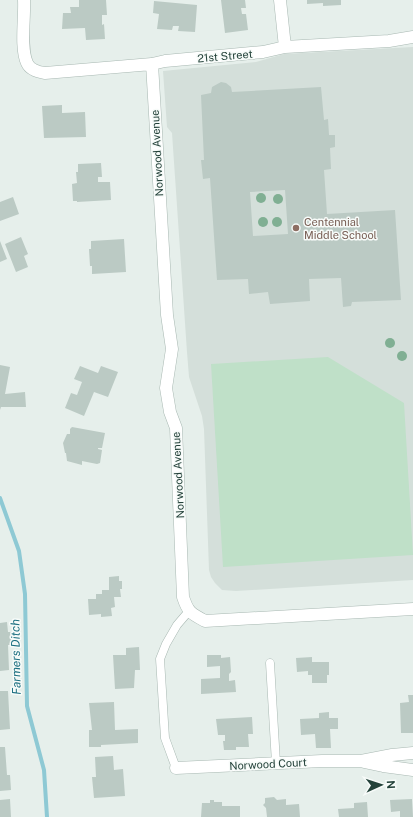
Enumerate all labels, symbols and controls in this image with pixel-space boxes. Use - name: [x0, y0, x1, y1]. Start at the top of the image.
- street label: 21st Street: [197, 48, 253, 64]
- street label: Norwood Avenue: [149, 109, 165, 197]
- place label: Centennial Middle School: [304, 216, 377, 241]
- marker: Centennial Middle School: [291, 223, 301, 233]
- street label: Norwood Avenue: [170, 431, 186, 519]
- water label: Farmers Ditch: [8, 619, 24, 695]
- street label: Norwood Court: [229, 756, 307, 772]
- north arrow: [361, 765, 401, 805]
- text: N: [385, 780, 397, 789]

